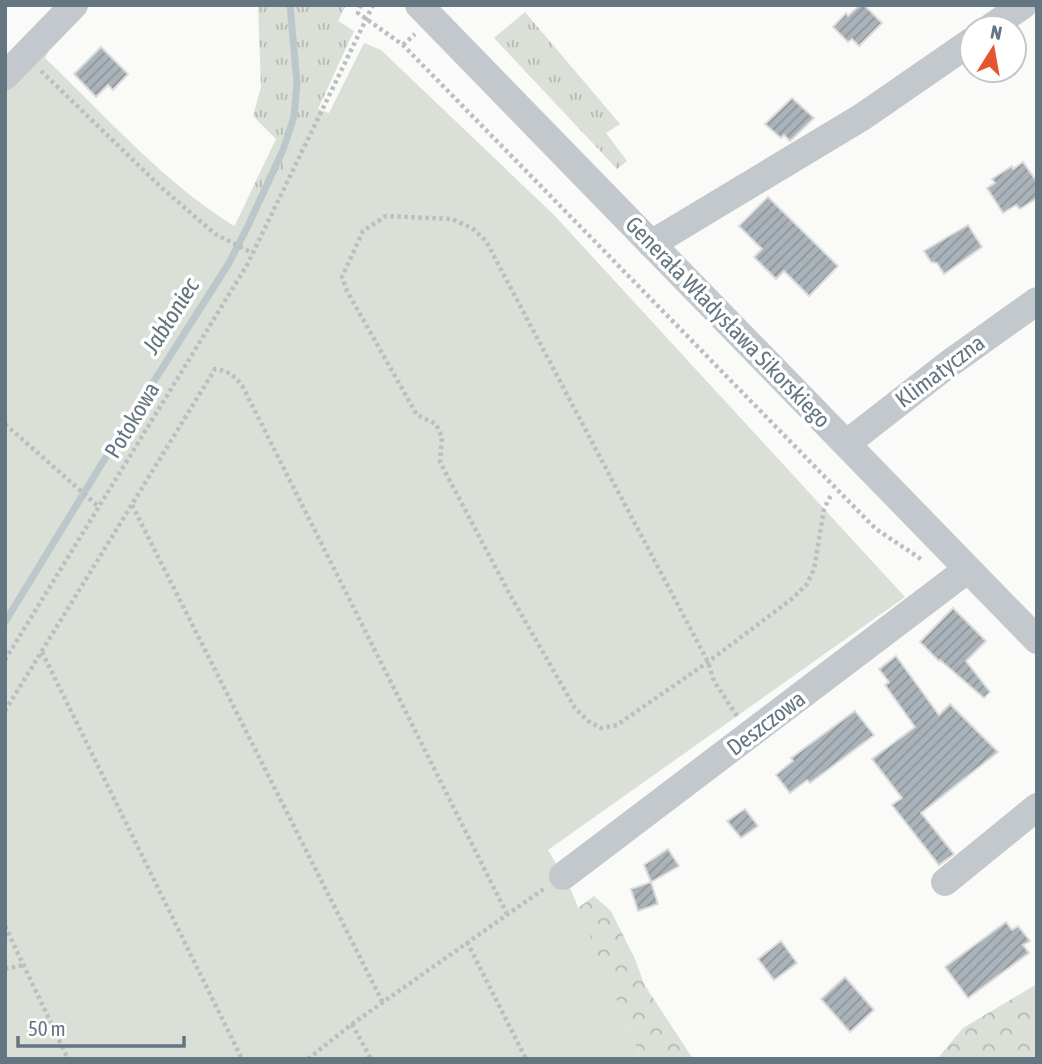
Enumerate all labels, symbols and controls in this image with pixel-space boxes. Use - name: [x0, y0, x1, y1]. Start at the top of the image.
- north arrow: [958, 14, 1028, 84]
- text: N: [989, 20, 1004, 44]
- street label: Generała Władysława Sikorskiego: [620, 211, 836, 433]
- water label: Jabłoniec: [136, 272, 205, 359]
- street label: Klimatyczna: [890, 329, 990, 413]
- street label: Potokowa: [99, 378, 165, 462]
- street label: Deszczowa: [722, 685, 810, 761]
- scale bar: [18, 1004, 184, 1048]
- text: 50 m: [28, 1016, 66, 1040]

